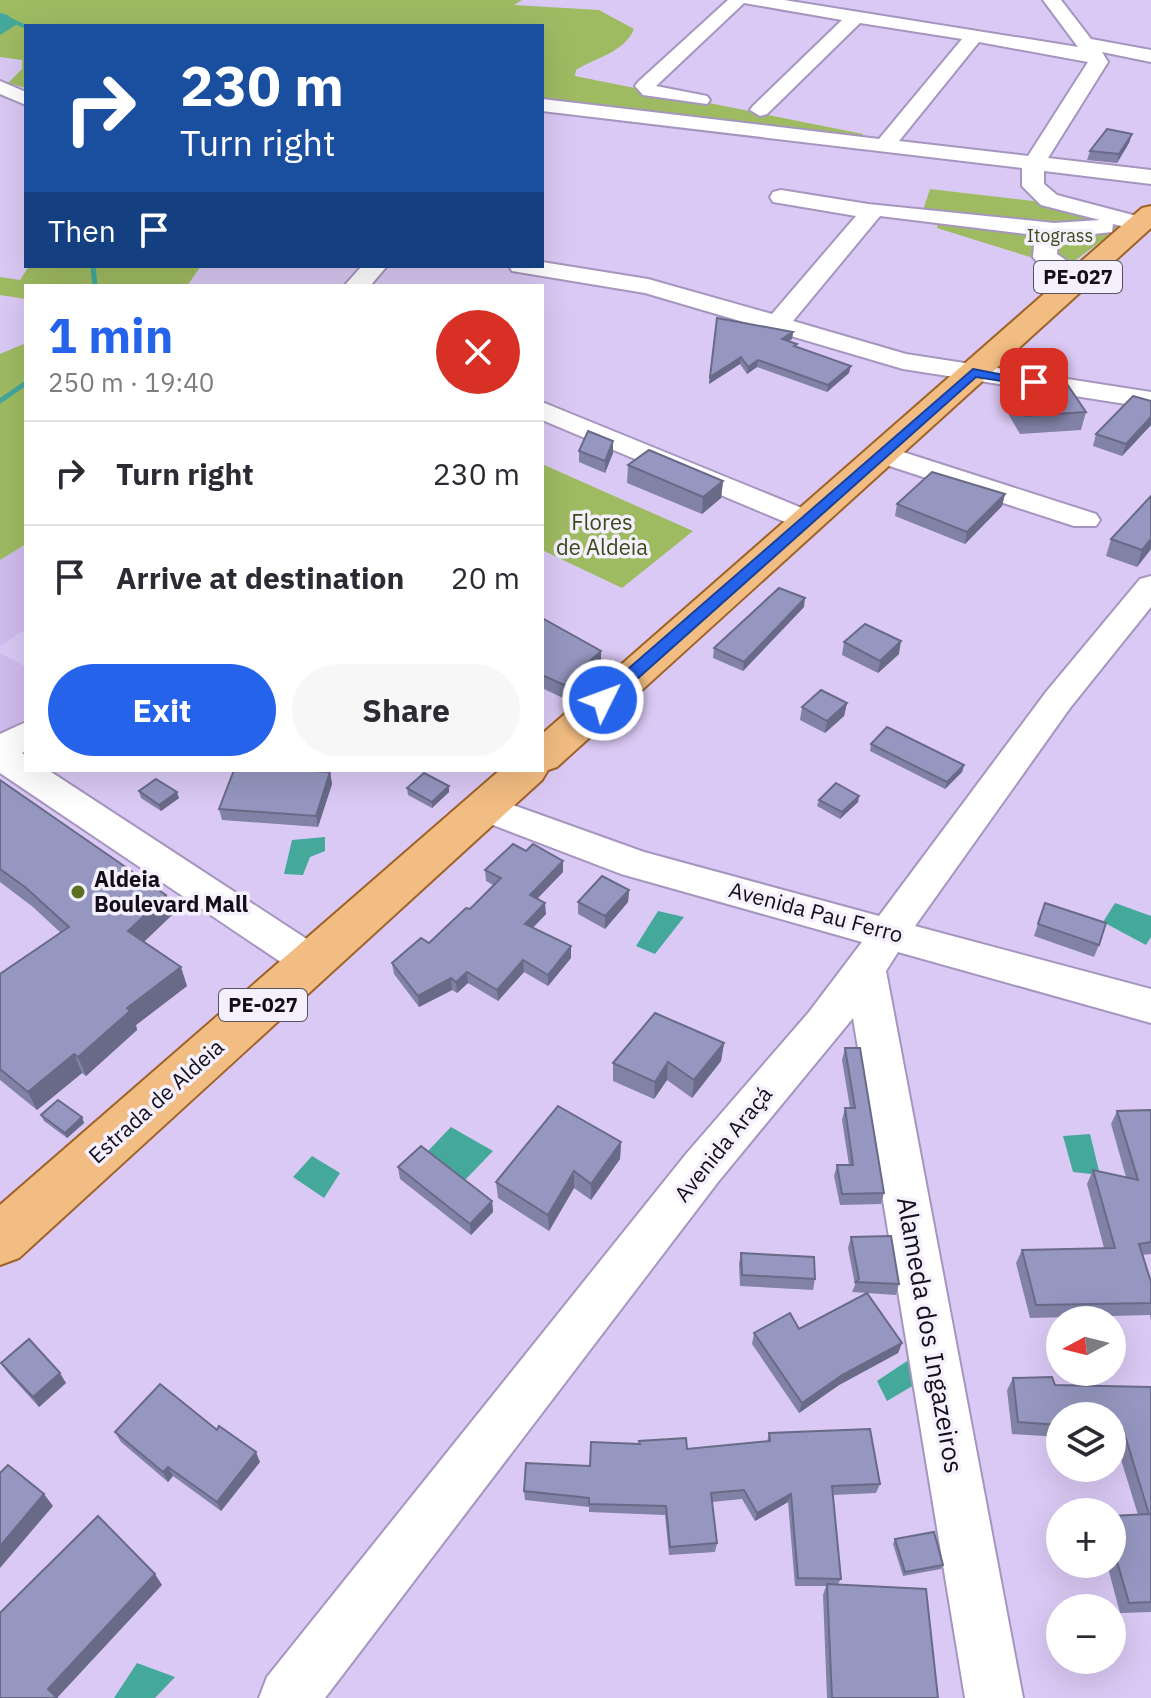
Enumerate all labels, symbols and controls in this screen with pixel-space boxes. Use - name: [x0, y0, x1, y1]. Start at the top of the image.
- text: 230 m: [180, 49, 344, 121]
- icon: right: [48, 56, 152, 160]
- text: Turn right: [180, 119, 336, 166]
- icon: arrive: [132, 208, 176, 252]
- text: Then: [48, 211, 116, 250]
- park label: Itograss: [1027, 224, 1093, 247]
- road number: PE-027: [1034, 261, 1122, 293]
- text: 1 min: [48, 304, 173, 366]
- button: close: [436, 310, 520, 394]
- pin: [1000, 348, 1068, 416]
- icon: arrive: [1012, 360, 1056, 404]
- text: 250 m · 19:40: [48, 365, 214, 399]
- icon: right: [48, 451, 92, 495]
- text: Turn right: [116, 454, 254, 493]
- text: 230 m: [433, 454, 520, 493]
- park label: Flores de Aldeia: [556, 507, 648, 561]
- icon: arrive: [48, 555, 92, 599]
- text: Arrive at destination: [116, 558, 404, 597]
- text: 20 m: [451, 558, 520, 597]
- position arrow: [561, 658, 645, 742]
- button: Exit: [48, 664, 276, 756]
- button: Share: [292, 664, 520, 756]
- place label: Aldeia Boulevard Mall: [94, 864, 249, 918]
- street label: Avenida Pau Ferro: [726, 874, 906, 949]
- marker: Aldeia Boulevard Mall: [69, 883, 87, 901]
- road number: PE-027: [219, 989, 307, 1021]
- street label: Estrada de Aldeia: [82, 1032, 230, 1169]
- street label: Avenida Araçá: [667, 1080, 778, 1208]
- street label: Alameda dos Ingazeiros: [890, 1194, 972, 1476]
- north arrow: [1046, 1306, 1126, 1386]
- map controls: [1046, 1306, 1126, 1674]
- button: layers: [1046, 1402, 1126, 1482]
- button: +: [1046, 1498, 1126, 1578]
- button: −: [1046, 1594, 1126, 1674]

